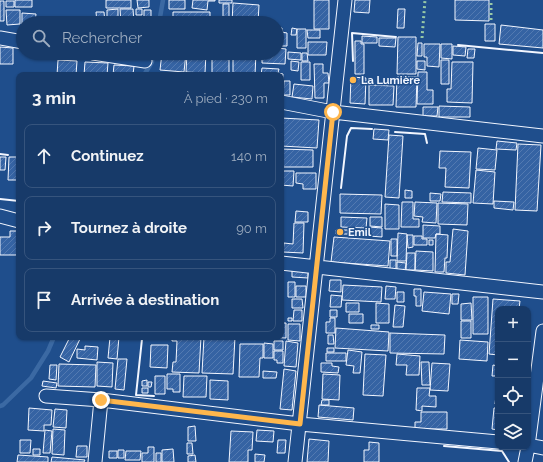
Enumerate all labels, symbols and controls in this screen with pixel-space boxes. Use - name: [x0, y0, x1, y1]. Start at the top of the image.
- search box: [16, 16, 284, 60]
- icon: search: [30, 27, 52, 49]
- text: Rechercher: [62, 29, 142, 47]
- place label: La Lumière: [361, 74, 420, 87]
- marker: La Lumière: [348, 75, 358, 85]
- text: 3 min: [32, 88, 76, 108]
- text: À pied · 230 m: [184, 91, 268, 106]
- route start: [324, 103, 342, 121]
- icon: ahead: [33, 145, 55, 167]
- text: Continuez: [71, 147, 144, 165]
- text: 140 m: [231, 149, 267, 164]
- icon: right: [33, 217, 55, 239]
- text: Tournez à droite: [71, 219, 187, 237]
- text: 90 m: [236, 221, 267, 236]
- place label: Emil: [348, 226, 372, 239]
- marker: Emil: [335, 227, 345, 237]
- icon: arrive: [33, 289, 55, 311]
- text: Arrivée à destination: [71, 291, 219, 309]
- map controls: [495, 306, 531, 450]
- button: +: [495, 306, 531, 342]
- button: −: [495, 342, 531, 378]
- button: locate: [495, 378, 531, 414]
- route end: [92, 391, 110, 409]
- button: layers: [495, 414, 531, 450]

